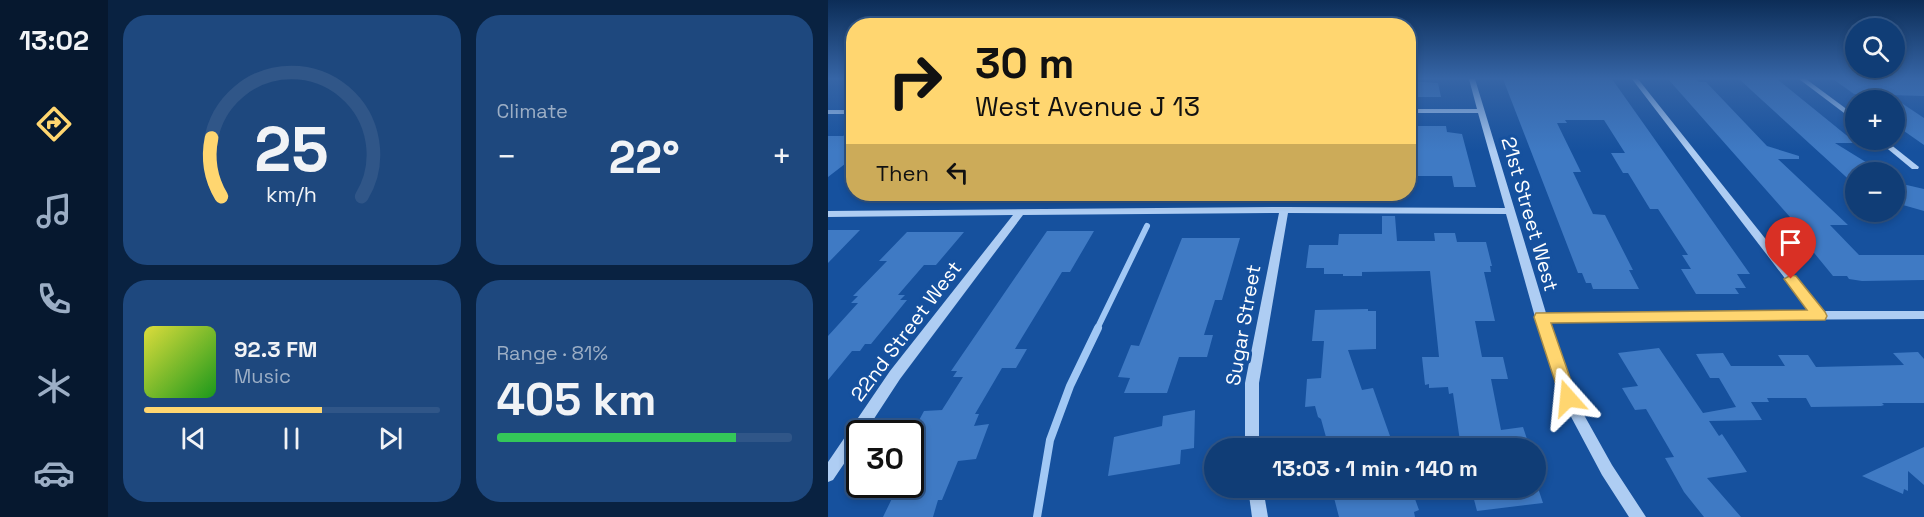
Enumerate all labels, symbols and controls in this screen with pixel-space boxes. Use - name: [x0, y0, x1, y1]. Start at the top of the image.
- map controls: [1845, 18, 1905, 222]
- button: search: [1845, 18, 1905, 78]
- text: 13:02: [19, 23, 89, 58]
- text: 30 m: [975, 37, 1074, 90]
- icon: right: [876, 42, 954, 120]
- text: West Avenue J 13: [975, 89, 1200, 124]
- button: +: [1845, 90, 1905, 150]
- text: Climate: [497, 98, 568, 124]
- icon: directions: [33, 103, 75, 145]
- text: 25: [254, 110, 329, 189]
- text: 22°: [609, 129, 680, 186]
- street label: 21st Street West: [1495, 134, 1565, 294]
- text: −: [497, 136, 517, 178]
- text: +: [772, 136, 792, 178]
- icon: left: [941, 156, 974, 189]
- text: Then: [876, 159, 929, 187]
- button: −: [1845, 162, 1905, 222]
- text: km/h: [266, 181, 317, 208]
- icon: music: [33, 190, 75, 232]
- pin: [1765, 217, 1816, 279]
- icon: arrive: [1774, 226, 1807, 259]
- street label: 22nd Street West: [845, 256, 967, 406]
- street label: Sugar Street: [1220, 262, 1266, 388]
- icon: phone: [33, 278, 75, 320]
- text: 92.3 FM: [234, 335, 317, 363]
- text: Range · 81%: [497, 340, 608, 366]
- text: Music: [234, 363, 291, 389]
- icon: climate: [33, 365, 75, 407]
- position arrow: [1536, 366, 1600, 430]
- text: 405 km: [497, 371, 657, 428]
- speed limit sign: 30: [846, 420, 924, 498]
- icon: previous: [177, 422, 210, 455]
- icon: pause: [275, 422, 308, 455]
- icon: next: [374, 422, 407, 455]
- icon: car: [33, 452, 75, 494]
- text: 13:03 · 1 min · 140 m: [1272, 454, 1478, 482]

